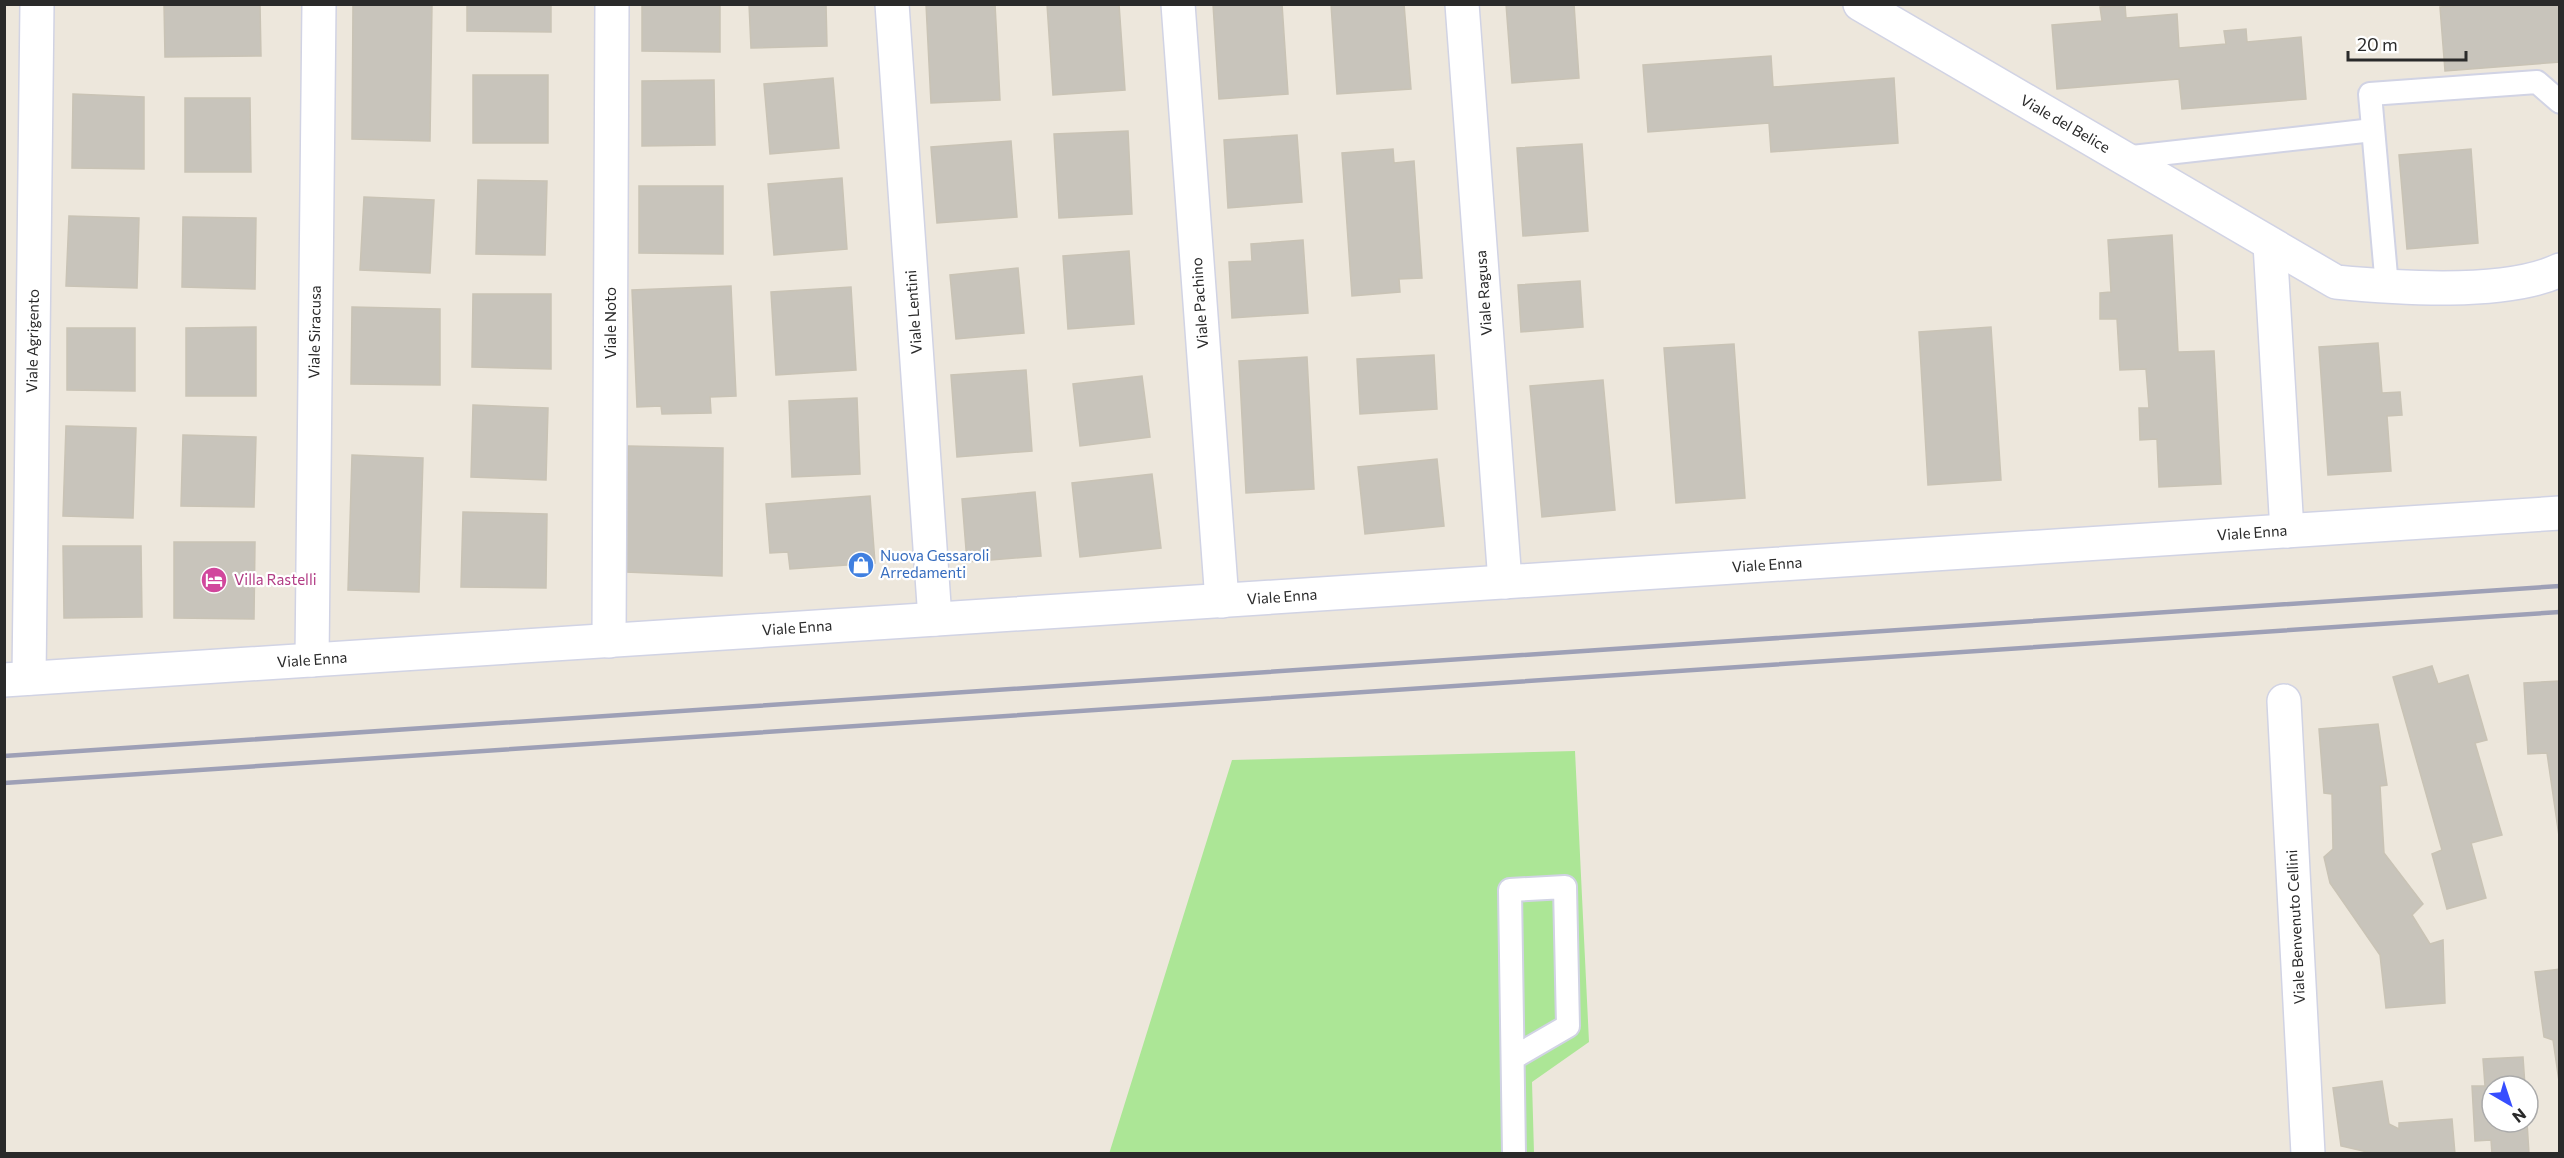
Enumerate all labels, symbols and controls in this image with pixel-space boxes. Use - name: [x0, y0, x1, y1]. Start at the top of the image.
- scale bar: [2348, 24, 2466, 62]
- text: 20 m: [2357, 33, 2398, 55]
- street label: Viale del Belice: [2018, 90, 2114, 156]
- street label: Viale Ragusa: [1471, 250, 1495, 336]
- street label: Viale Pachino: [1187, 257, 1211, 349]
- street label: Viale Lentini: [901, 269, 925, 355]
- street label: Viale Siracusa: [304, 285, 324, 379]
- street label: Viale Noto: [601, 287, 619, 359]
- street label: Viale Agrigento: [22, 289, 42, 393]
- street label: Viale Enna: [2216, 521, 2288, 543]
- place label: Nuova Gessaroli Arredamenti: [880, 546, 989, 581]
- shop icon: Nuova Gessaroli Arredamenti: [846, 550, 876, 580]
- street label: Viale Enna: [1731, 553, 1803, 575]
- hotel icon: Villa Rastelli: [199, 565, 229, 595]
- place label: Villa Rastelli: [234, 570, 317, 588]
- street label: Viale Enna: [1246, 585, 1318, 607]
- street label: Viale Enna: [761, 616, 833, 638]
- street label: Viale Enna: [276, 648, 348, 670]
- street label: Viale Benvenuto Cellini: [2282, 849, 2308, 1005]
- north arrow: [2480, 1074, 2540, 1134]
- text: N: [2509, 1105, 2530, 1127]

